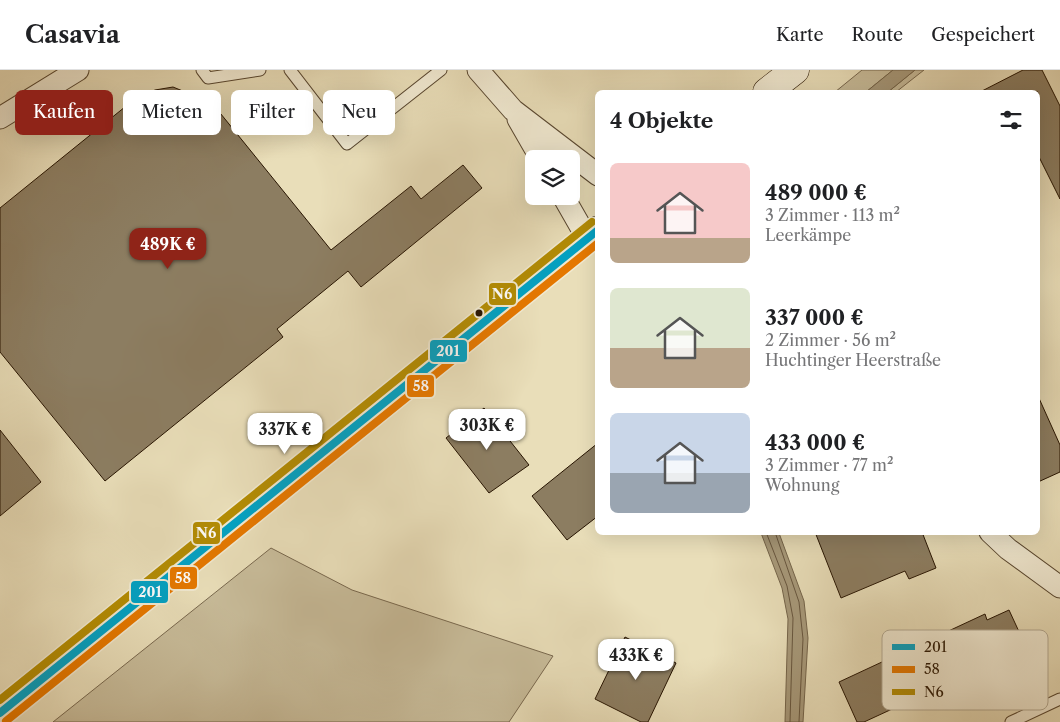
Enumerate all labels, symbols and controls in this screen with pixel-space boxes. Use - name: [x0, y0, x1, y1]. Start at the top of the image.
- text: Casavia: [25, 20, 120, 49]
- text: Karte: [776, 24, 824, 46]
- text: Route: [852, 24, 903, 46]
- text: Gespeichert: [931, 24, 1035, 46]
- chip: Kaufen: [15, 90, 113, 135]
- chip: Mieten: [123, 90, 221, 135]
- chip: Filter: [231, 90, 313, 135]
- chip: Neu: [323, 90, 395, 135]
- icon: filters: [997, 106, 1025, 134]
- text: 4 Objekte: [610, 108, 713, 133]
- map controls: [525, 150, 580, 205]
- button: layers: [525, 150, 580, 205]
- text: 489 000 €: [765, 180, 867, 205]
- icon: home: [650, 183, 710, 243]
- text: 3 Zimmer · 113 m²: [765, 205, 900, 225]
- text: Leerkämpe: [765, 225, 851, 245]
- pin: 489K €: [127, 228, 209, 270]
- text: 489K €: [140, 234, 196, 254]
- line badge: N6: [488, 282, 517, 306]
- text: N6: [492, 285, 512, 303]
- text: 337 000 €: [765, 305, 864, 330]
- unlabelled marker: [474, 308, 484, 318]
- icon: home: [650, 308, 710, 368]
- text: 2 Zimmer · 56 m²: [765, 330, 896, 350]
- line badge: 201: [429, 339, 468, 363]
- text: 201: [436, 342, 460, 360]
- text: Huchtinger Heerstraße: [765, 350, 941, 370]
- line badge: 58: [406, 374, 435, 398]
- text: 58: [413, 377, 429, 395]
- pin: 303K €: [446, 408, 528, 451]
- pin: 337K €: [244, 412, 326, 455]
- text: 303K €: [460, 415, 514, 435]
- text: 337K €: [258, 419, 312, 439]
- text: 433 000 €: [765, 430, 865, 455]
- icon: home: [650, 433, 710, 493]
- text: 3 Zimmer · 77 m²: [765, 455, 893, 475]
- text: Wohnung: [765, 475, 839, 495]
- line badge: N6: [192, 521, 221, 545]
- text: N6: [196, 524, 216, 542]
- line badge: 58: [169, 566, 198, 590]
- text: 58: [175, 569, 191, 587]
- line badge: 201: [130, 580, 169, 604]
- text: 201: [138, 583, 162, 601]
- legend: [882, 630, 1048, 710]
- pin: 433K €: [595, 638, 677, 681]
- text: 201: [924, 638, 947, 656]
- text: 433K €: [609, 645, 663, 665]
- text: 58: [924, 660, 940, 678]
- text: N6: [924, 683, 944, 701]

